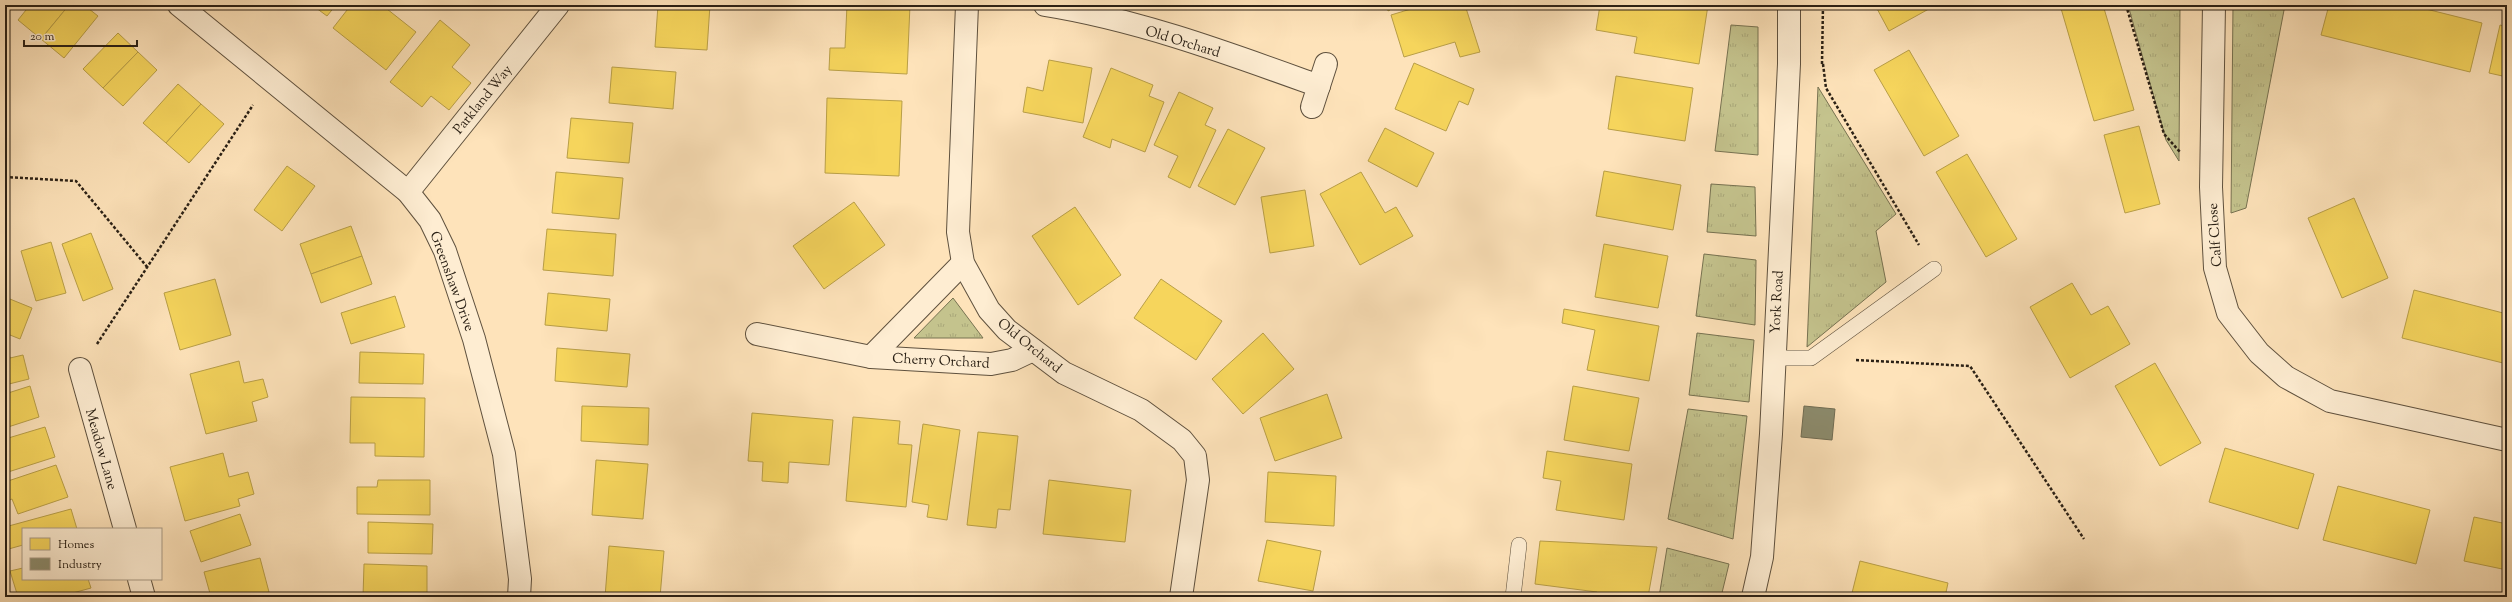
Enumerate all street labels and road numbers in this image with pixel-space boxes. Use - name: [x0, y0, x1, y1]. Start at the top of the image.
- street label: Old Orchard: [1142, 22, 1223, 64]
- street label: Parkland Way: [449, 61, 518, 139]
- street label: Calf Close: [2204, 202, 2228, 267]
- street label: Greenshaw Drive: [424, 229, 478, 335]
- street label: York Road: [1766, 270, 1790, 334]
- street label: Old Orchard: [992, 314, 1065, 379]
- street label: Cherry Orchard: [892, 349, 990, 375]
- street label: Meadow Lane: [79, 407, 121, 492]

